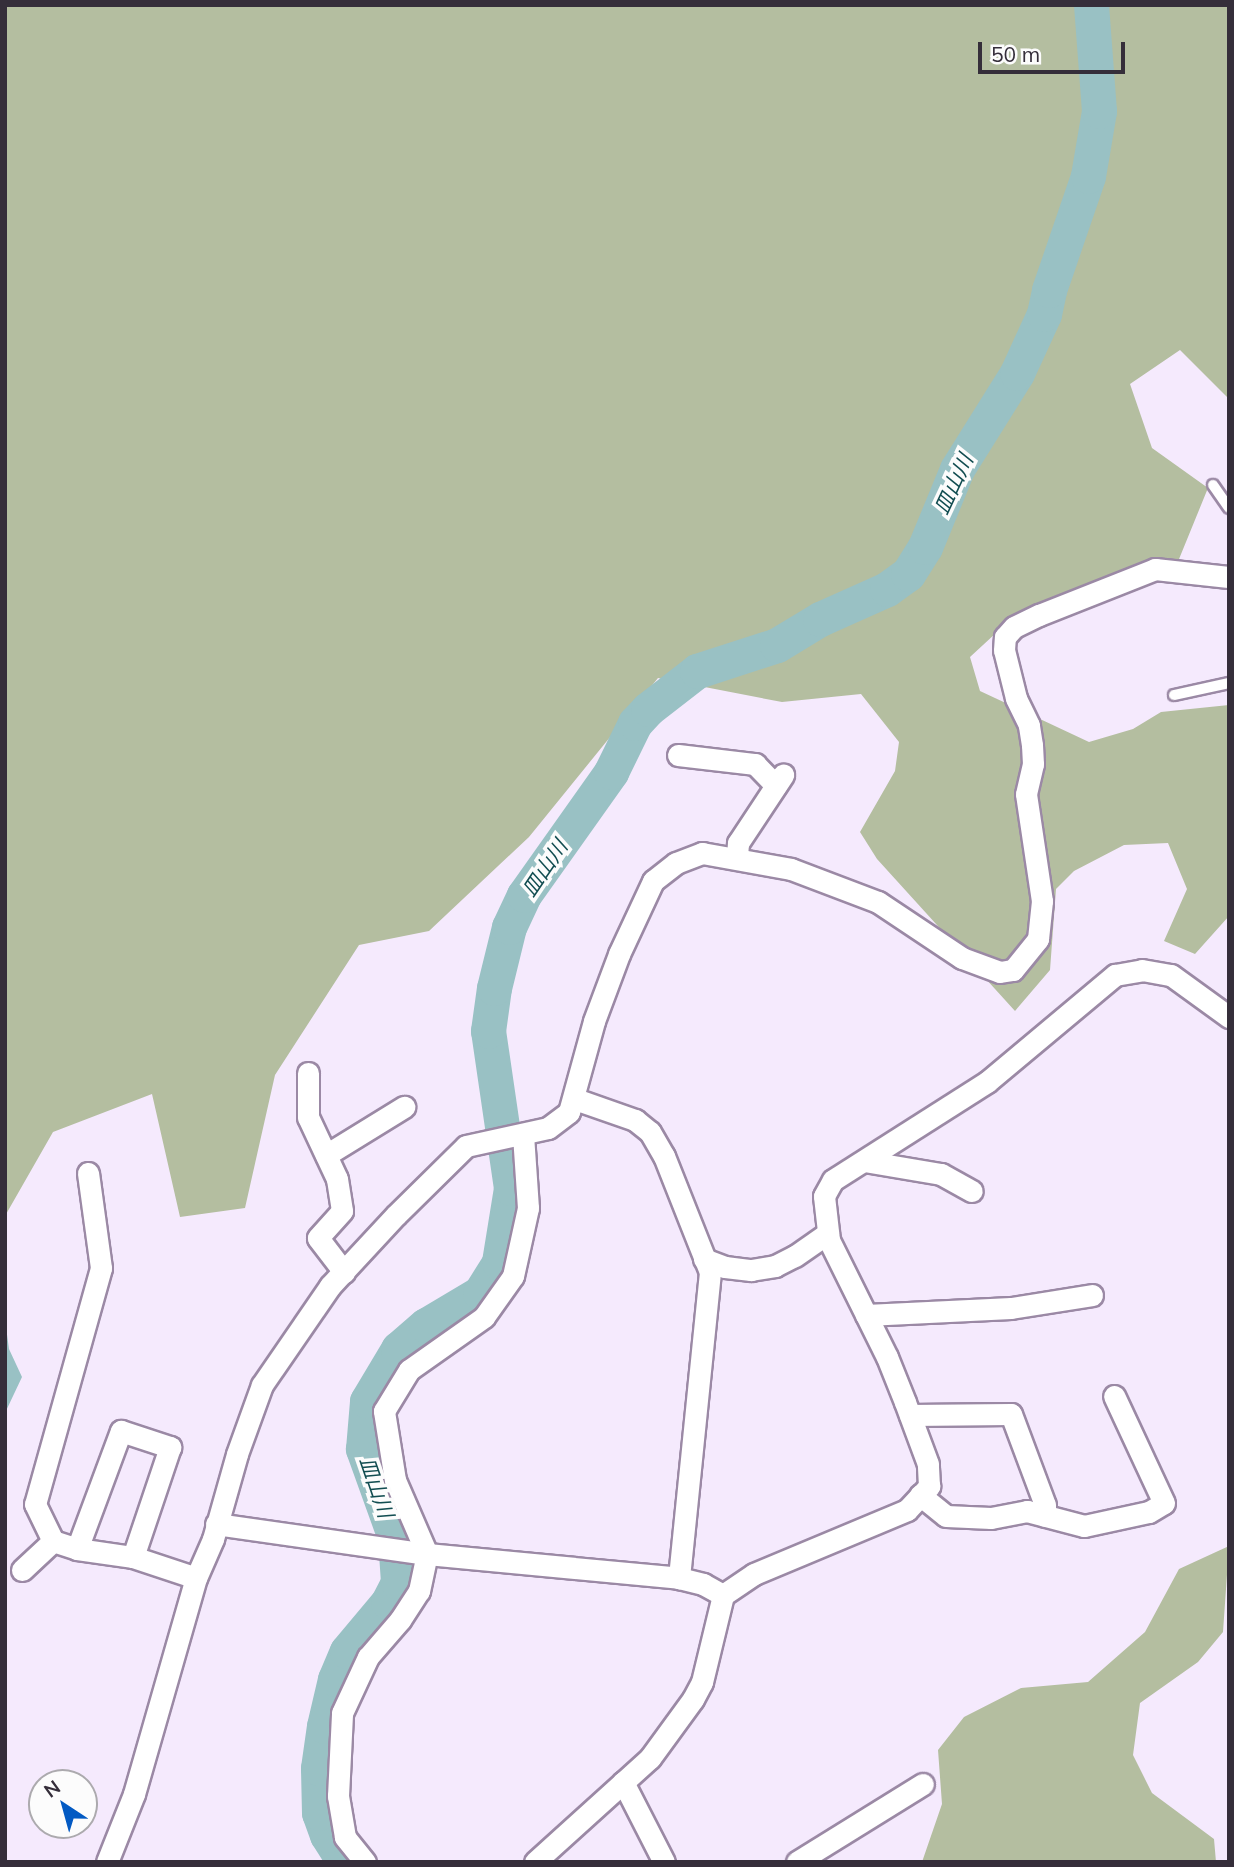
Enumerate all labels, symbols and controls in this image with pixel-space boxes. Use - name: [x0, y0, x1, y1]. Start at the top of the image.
- scale bar: [982, 28, 1129, 72]
- text: 50 m: [991, 41, 1040, 67]
- water label: 皿山川: [928, 450, 978, 518]
- water label: 皿山川: [516, 835, 572, 901]
- water label: 皿山川: [355, 1453, 399, 1521]
- north arrow: [28, 1769, 98, 1839]
- text: N: [39, 1775, 65, 1803]

